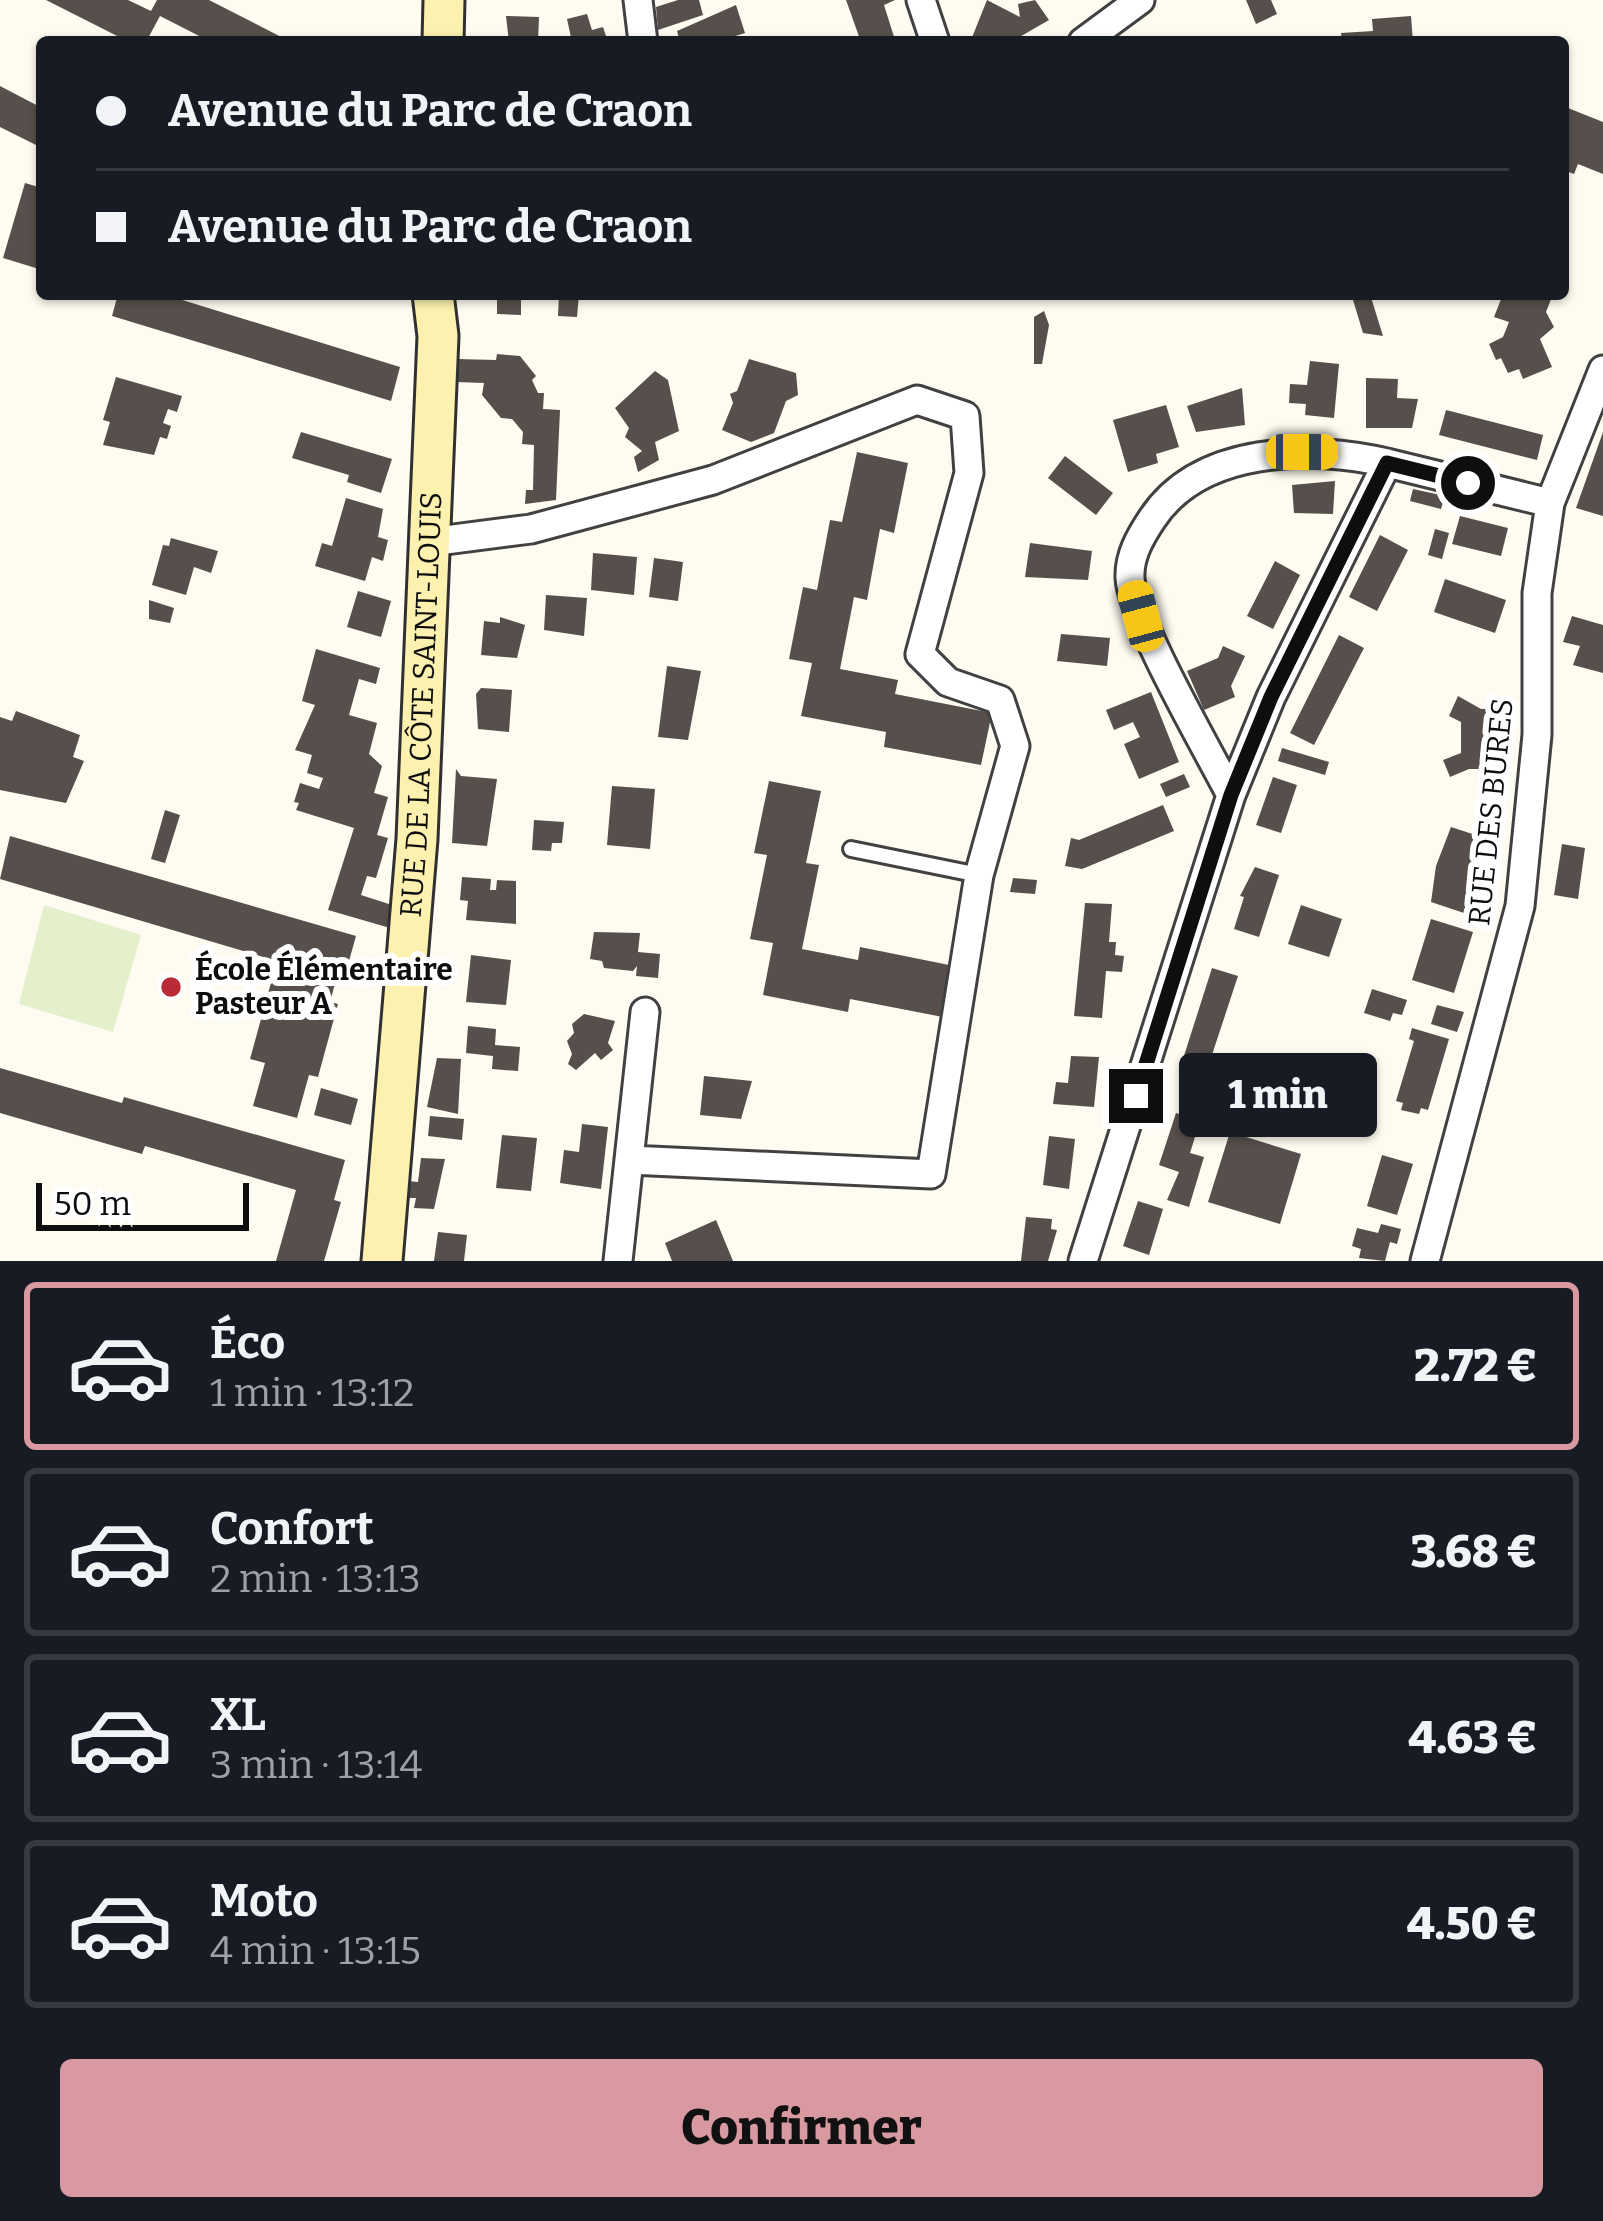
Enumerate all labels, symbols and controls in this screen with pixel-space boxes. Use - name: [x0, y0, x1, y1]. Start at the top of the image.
- text: Avenue du Parc de Craon: [168, 84, 692, 138]
- text: Avenue du Parc de Craon: [168, 200, 692, 254]
- car: [1266, 434, 1338, 470]
- route start: [1441, 456, 1495, 510]
- street label: RUE DE LA CÔTE SAINT-LOUIS: [393, 491, 449, 919]
- car: [1114, 577, 1168, 655]
- street label: RUE DES BURES: [1461, 697, 1521, 927]
- place label: École Élémentaire Pasteur A: [195, 950, 453, 1022]
- marker: École Élémentaire Pasteur A: [158, 974, 184, 1000]
- callout: 1 min: [1178, 1054, 1376, 1138]
- route end: [1109, 1069, 1163, 1123]
- text: 1 min: [1228, 1072, 1328, 1118]
- scale bar: [36, 1177, 249, 1230]
- text: 50 m: [54, 1184, 131, 1224]
- icon: car: [66, 1312, 174, 1420]
- text: Éco: [210, 1316, 285, 1370]
- text: 2.72 €: [1414, 1339, 1537, 1393]
- text: 1 min · 13:12: [210, 1370, 414, 1416]
- icon: car: [66, 1498, 174, 1606]
- text: Confort: [210, 1502, 374, 1556]
- text: 3.68 €: [1411, 1525, 1537, 1579]
- text: 2 min · 13:13: [210, 1556, 421, 1602]
- icon: car: [66, 1684, 174, 1792]
- text: XL: [210, 1688, 266, 1742]
- text: 4.63 €: [1408, 1711, 1537, 1765]
- text: 3 min · 13:14: [210, 1742, 422, 1788]
- icon: car: [66, 1870, 174, 1978]
- text: Moto: [210, 1874, 318, 1928]
- text: 4.50 €: [1407, 1897, 1537, 1951]
- text: 4 min · 13:15: [210, 1928, 421, 1974]
- button: Confirmer: [60, 2059, 1543, 2197]

